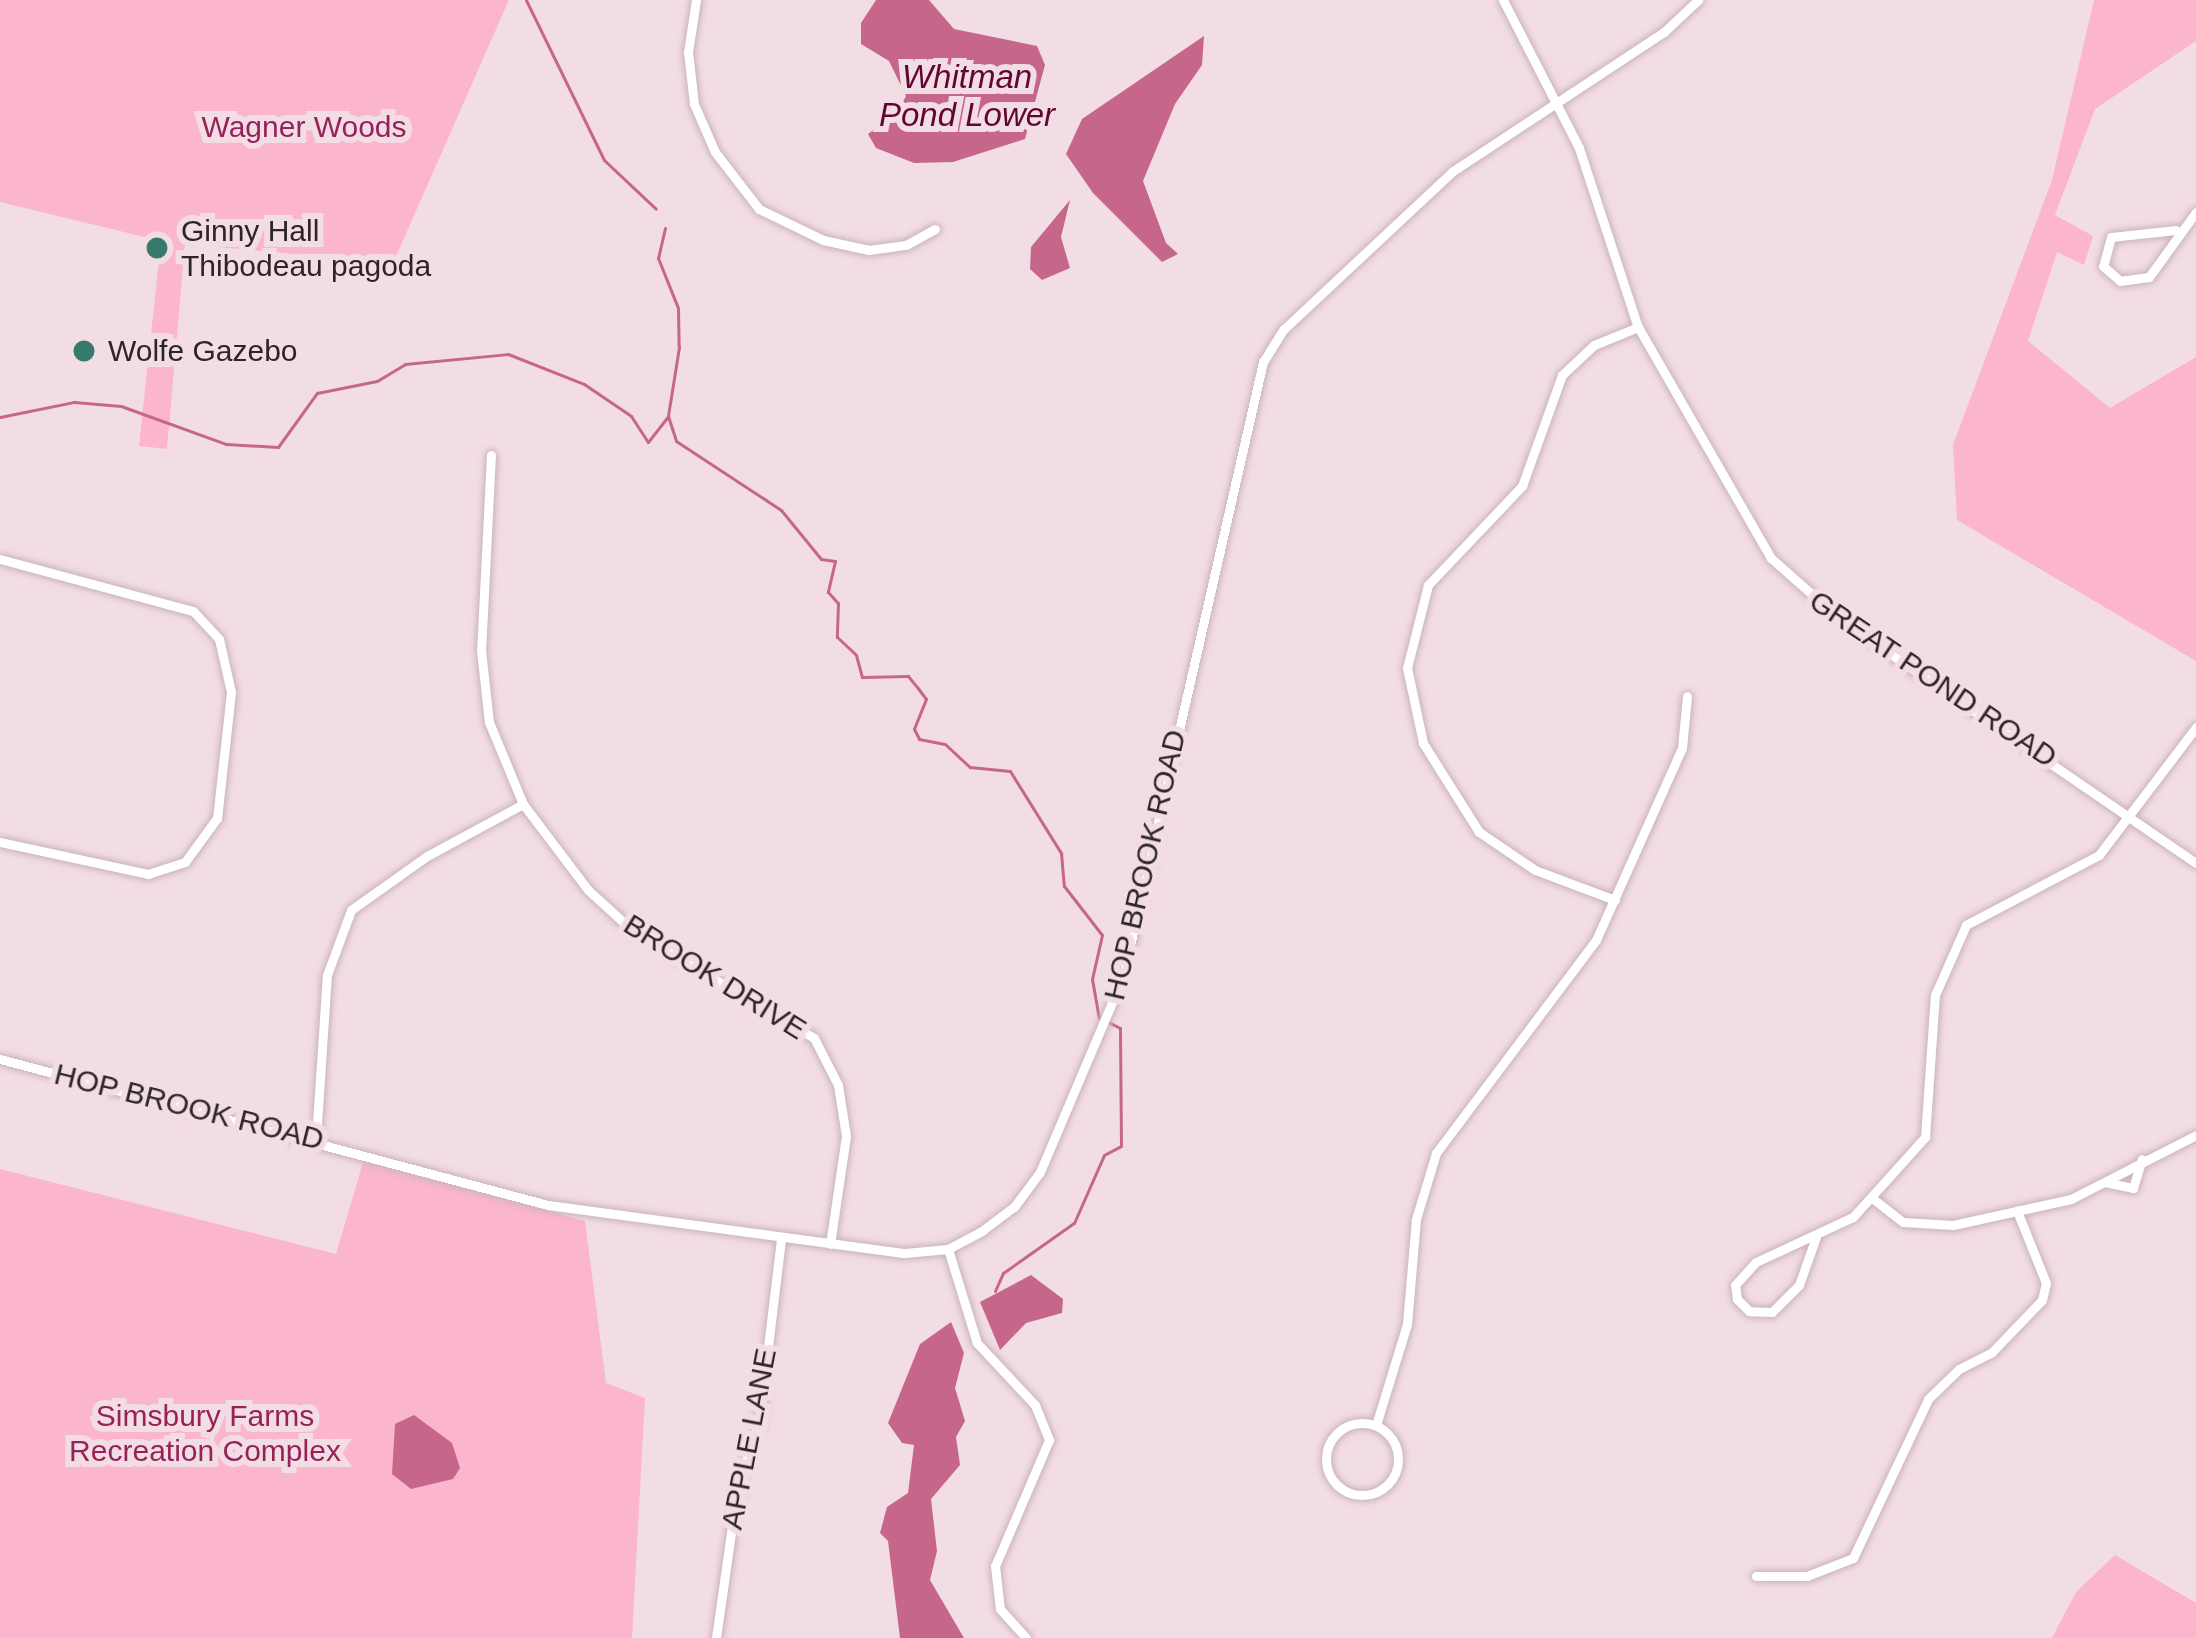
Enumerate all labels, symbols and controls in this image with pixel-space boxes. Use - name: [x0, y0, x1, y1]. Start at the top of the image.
- water label: Whitman Pond Lower: [879, 57, 1055, 135]
- park label: Wagner Woods: [201, 109, 407, 145]
- place label: Ginny Hall Thibodeau pagoda: [181, 213, 431, 284]
- marker: Ginny Hall Thibodeau pagoda: [144, 235, 170, 261]
- place label: Wolfe Gazebo: [108, 333, 298, 369]
- marker: Wolfe Gazebo: [71, 338, 97, 364]
- street label: GREAT POND ROAD: [1802, 583, 2064, 775]
- street label: HOP BROOK ROAD: [1096, 726, 1194, 1004]
- street label: BROOK DRIVE: [617, 907, 813, 1047]
- street label: HOP BROOK ROAD: [50, 1056, 328, 1158]
- street label: APPLE LANE: [714, 1346, 784, 1532]
- park label: Simsbury Farms Recreation Complex: [69, 1398, 341, 1468]

